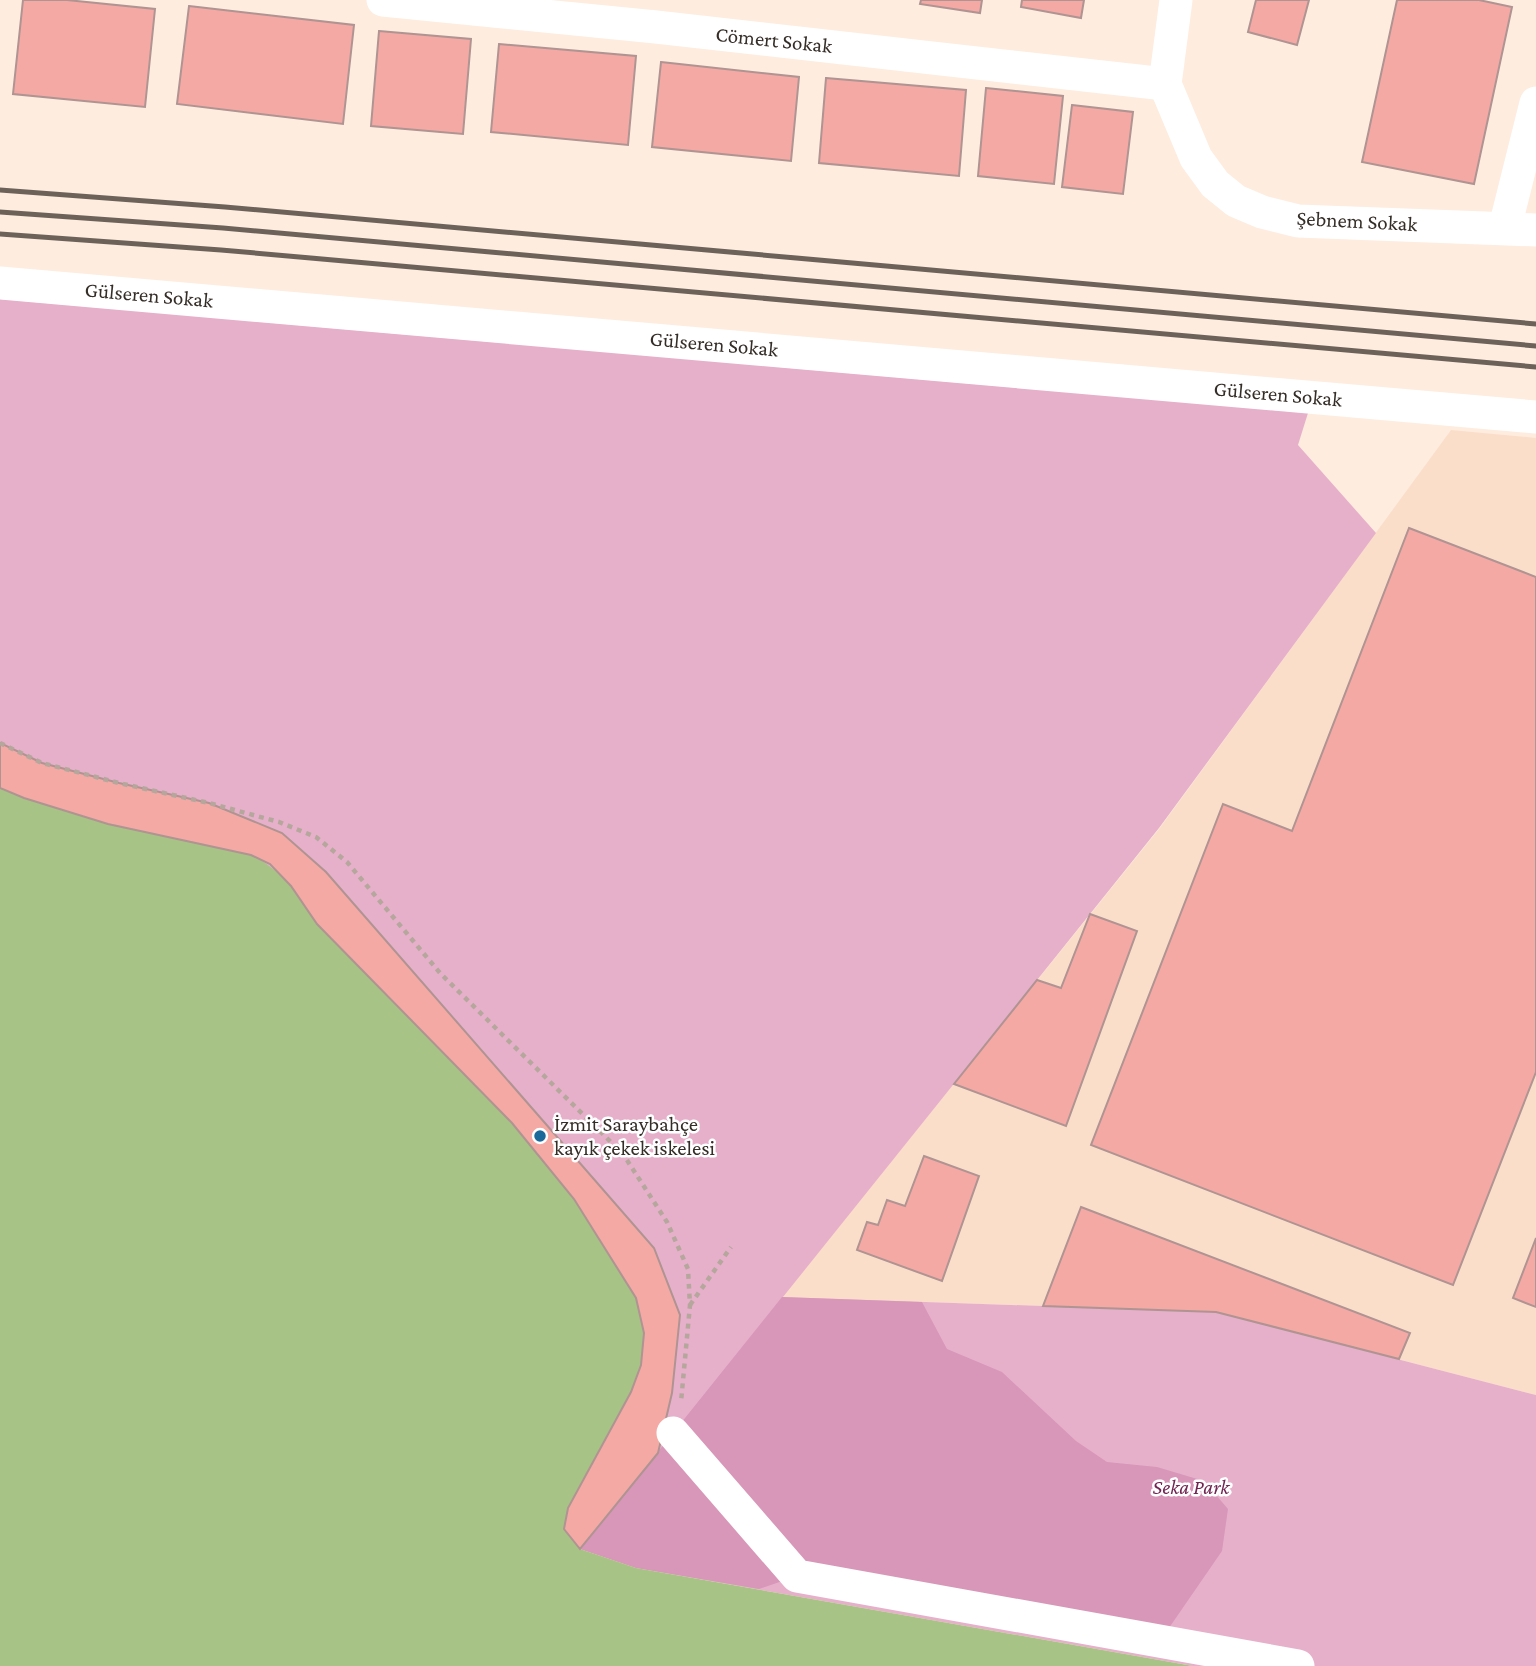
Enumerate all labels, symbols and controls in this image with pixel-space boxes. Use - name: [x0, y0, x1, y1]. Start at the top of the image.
- street label: Cömert Sokak: [715, 22, 833, 58]
- street label: Şebnem Sokak: [1296, 206, 1418, 236]
- street label: Gülseren Sokak: [84, 277, 214, 313]
- street label: Gülseren Sokak: [649, 326, 779, 362]
- street label: Gülseren Sokak: [1213, 376, 1343, 412]
- place label: İzmit Saraybahçe kayık çekek iskelesi: [554, 1112, 715, 1160]
- marker: İzmit Saraybahçe kayık çekek iskelesi: [532, 1128, 548, 1144]
- park label: Seka Park: [1153, 1475, 1230, 1499]

